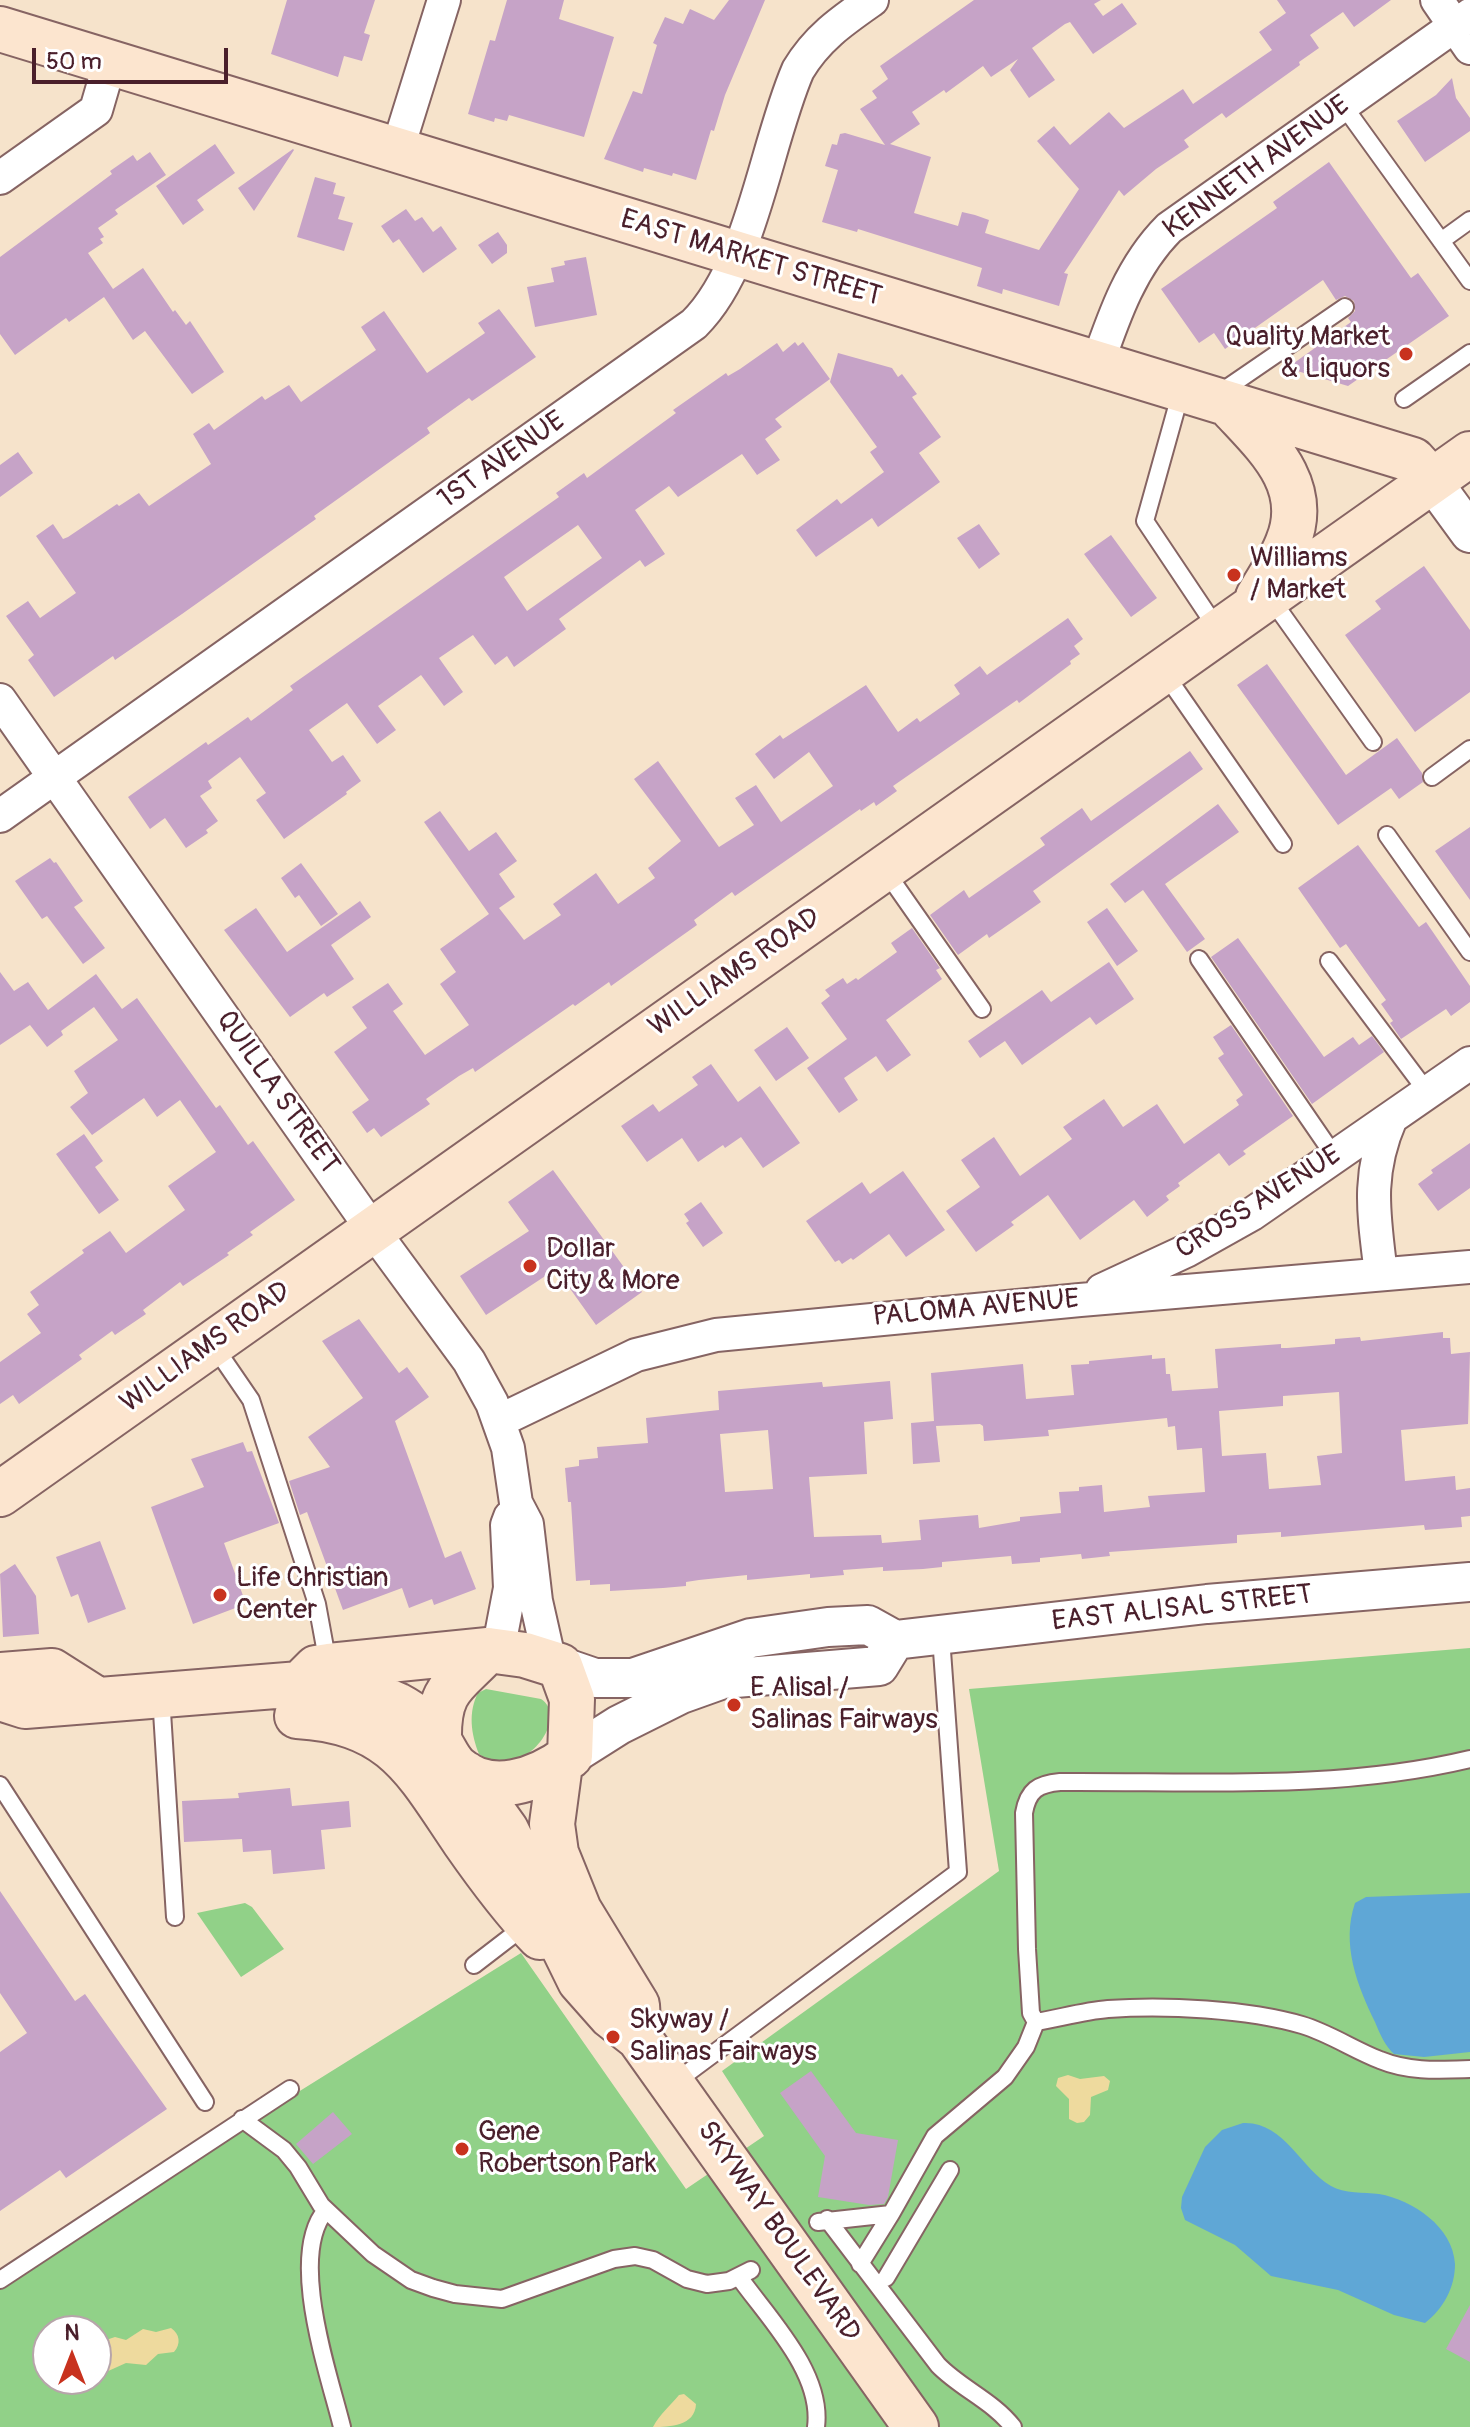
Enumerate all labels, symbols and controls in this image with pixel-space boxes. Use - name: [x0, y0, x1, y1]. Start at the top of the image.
- scale bar: [36, 32, 232, 82]
- text: 50 m: [46, 47, 102, 76]
- street label: KENNETH AVENUE: [1157, 89, 1357, 247]
- street label: EAST MARKET STREET: [617, 203, 885, 315]
- place label: Quality Market & Liquors: [1225, 321, 1390, 387]
- marker: Quality Market & Liquors: [1397, 345, 1415, 363]
- street label: 1ST AVENUE: [432, 405, 572, 517]
- place label: Williams / Market: [1250, 542, 1347, 608]
- marker: Williams / Market: [1225, 566, 1243, 584]
- street label: WILLIAMS ROAD: [643, 901, 827, 1045]
- street label: QUILLA STREET: [208, 1005, 346, 1181]
- street label: CROSS AVENUE: [1170, 1139, 1348, 1267]
- place label: Dollar City & More: [546, 1233, 680, 1299]
- marker: Dollar City & More: [521, 1257, 539, 1275]
- street label: WILLIAMS ROAD: [115, 1275, 297, 1421]
- street label: PALOMA AVENUE: [871, 1283, 1081, 1335]
- place label: Life Christian Center: [236, 1562, 389, 1628]
- street label: EAST ALISAL STREET: [1050, 1579, 1314, 1639]
- marker: Life Christian Center: [211, 1586, 229, 1604]
- place label: E Alisal / Salinas Fairways: [750, 1672, 938, 1738]
- marker: E Alisal / Salinas Fairways: [725, 1696, 743, 1714]
- place label: Skyway / Salinas Fairways: [629, 2004, 817, 2070]
- marker: Skyway / Salinas Fairways: [604, 2028, 622, 2046]
- street label: SKYWAY BOULEVARD: [689, 2115, 867, 2349]
- place label: Gene Robertson Park: [478, 2116, 656, 2182]
- marker: Gene Robertson Park: [453, 2140, 471, 2158]
- north arrow: [32, 2315, 112, 2395]
- text: N: [65, 2319, 79, 2347]

